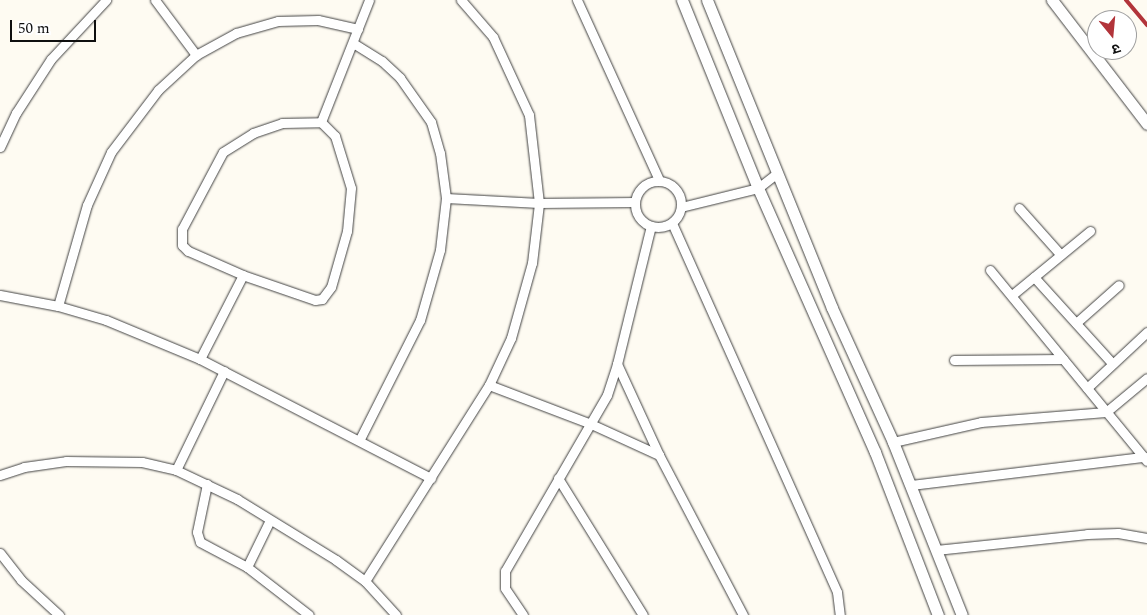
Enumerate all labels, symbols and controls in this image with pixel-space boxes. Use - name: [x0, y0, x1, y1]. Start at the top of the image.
- scale bar: [12, 10, 99, 42]
- north arrow: [1087, 10, 1137, 60]
- text: 50 m: [18, 17, 50, 40]
- text: उ: [1109, 38, 1123, 60]

